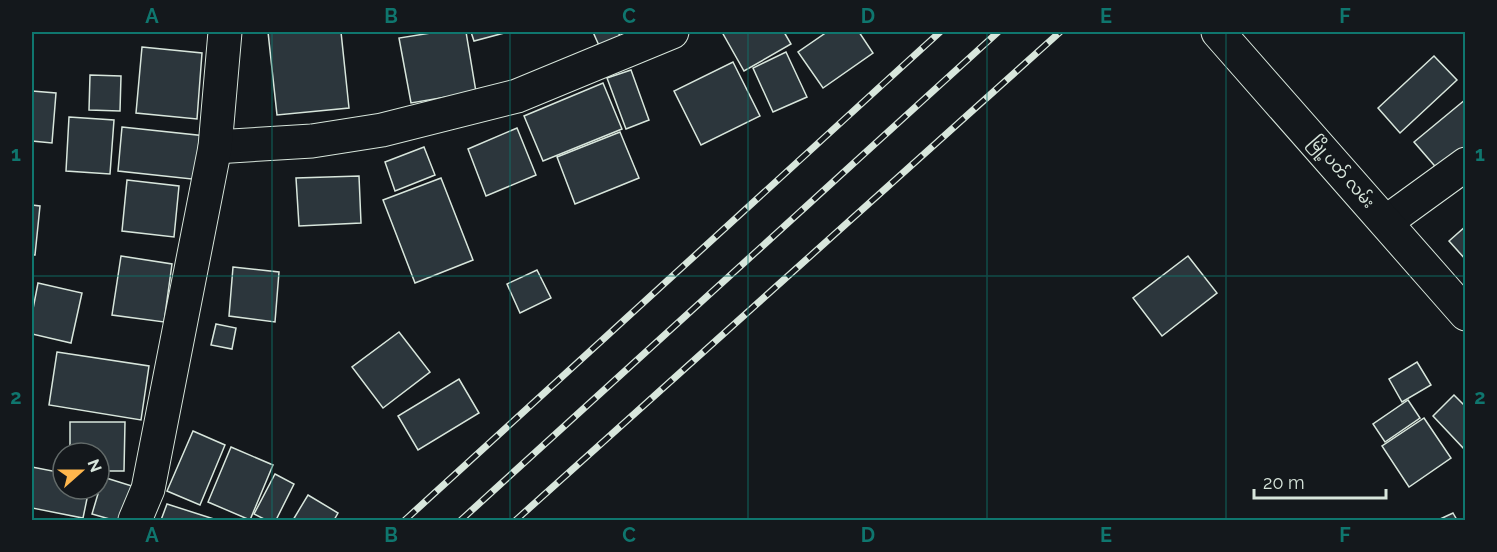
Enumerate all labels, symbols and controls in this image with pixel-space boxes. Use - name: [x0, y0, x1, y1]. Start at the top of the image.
- text: A: [145, 4, 159, 28]
- text: B: [384, 4, 398, 28]
- text: C: [622, 4, 636, 28]
- text: D: [861, 4, 875, 28]
- text: E: [1100, 4, 1112, 28]
- text: F: [1339, 4, 1351, 28]
- street label: မြို့ပတ် လမ်း: [1303, 131, 1380, 215]
- text: 1: [11, 142, 21, 166]
- text: 1: [1475, 142, 1485, 166]
- text: 2: [10, 385, 22, 409]
- text: 2: [1474, 385, 1486, 409]
- north arrow: [51, 441, 111, 501]
- text: N: [83, 457, 106, 475]
- scale bar: [1254, 462, 1386, 500]
- text: 20 m: [1263, 472, 1305, 493]
- text: A: [145, 523, 159, 547]
- text: B: [384, 523, 398, 547]
- text: C: [622, 523, 636, 547]
- text: D: [861, 523, 875, 547]
- text: E: [1100, 523, 1112, 547]
- text: F: [1339, 523, 1351, 547]

